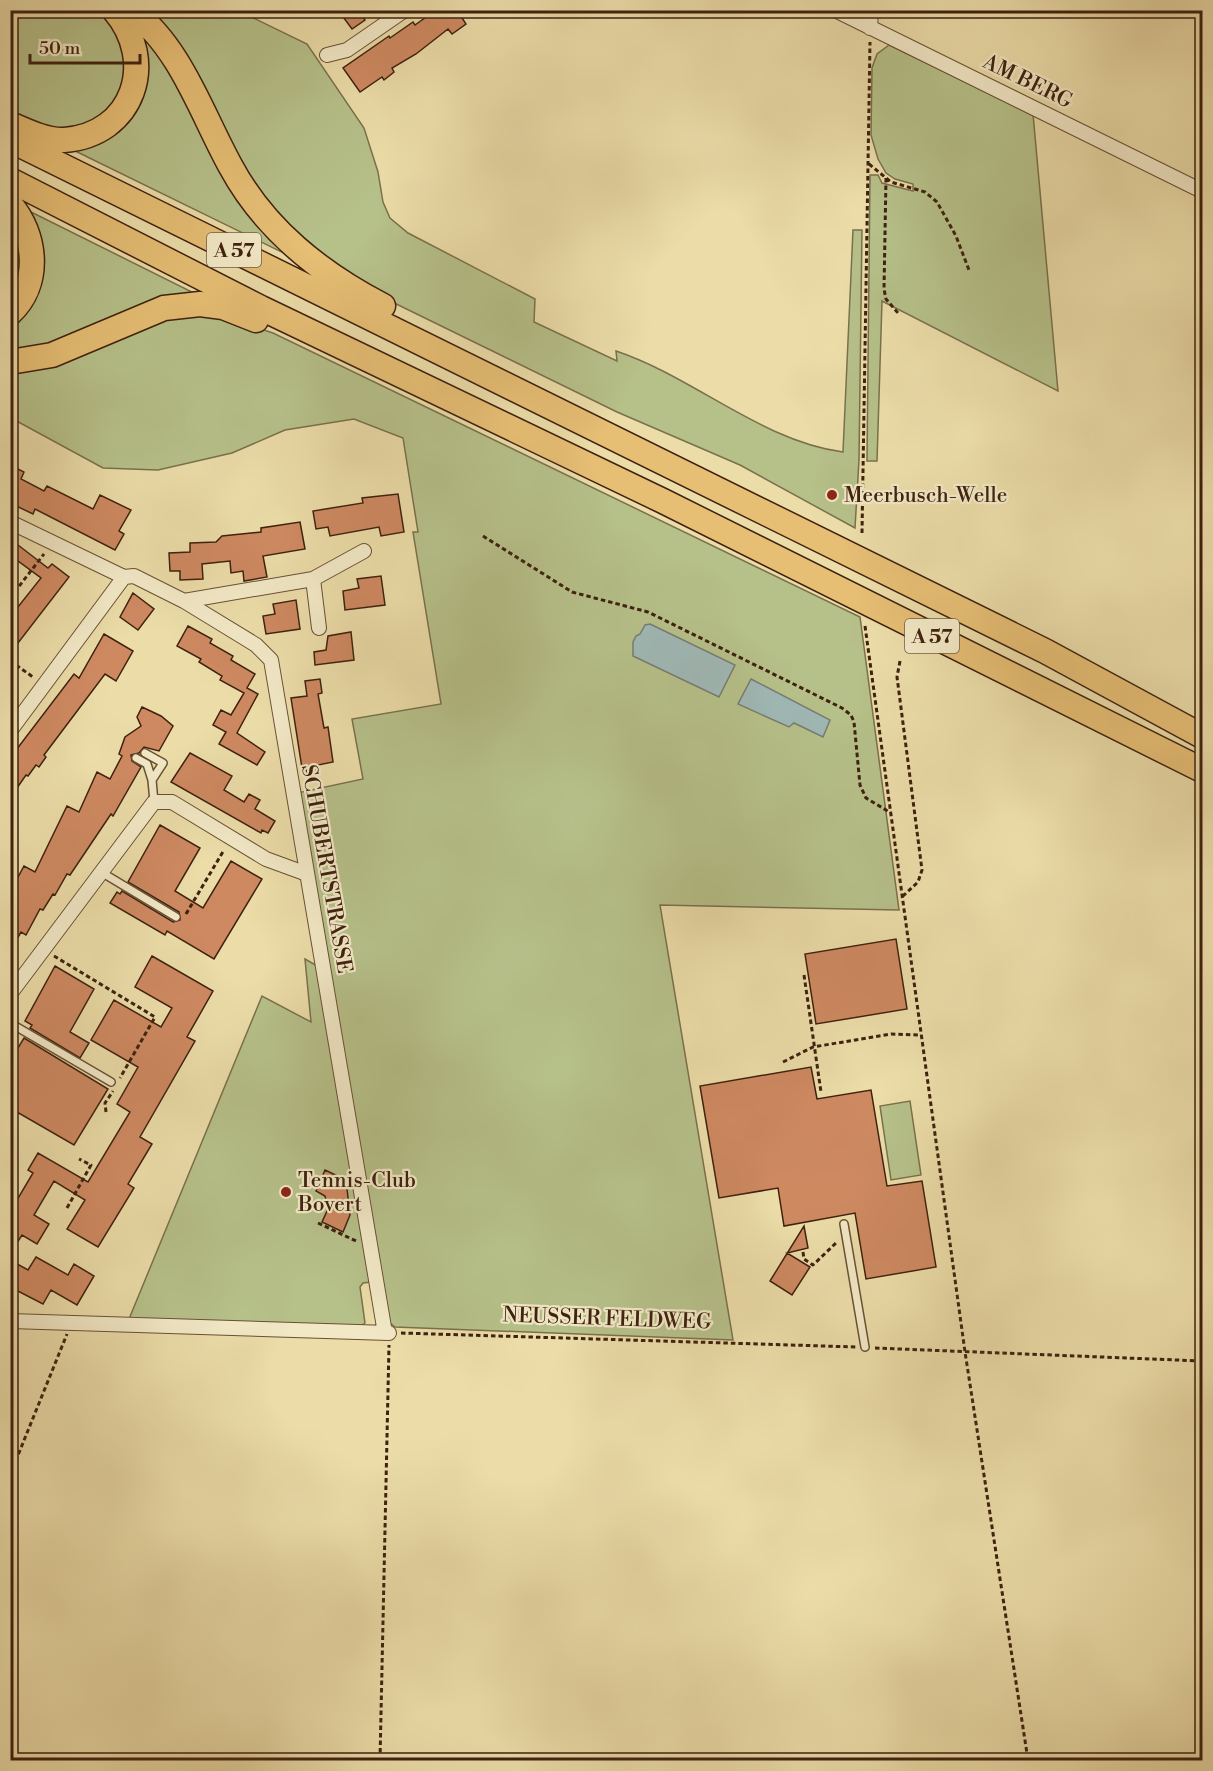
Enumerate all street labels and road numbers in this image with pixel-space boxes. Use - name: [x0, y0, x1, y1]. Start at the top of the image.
- street label: AM BERG: [978, 49, 1077, 115]
- road number: A 57: [207, 233, 261, 267]
- road number: A 57: [905, 619, 959, 653]
- street label: SCHUBERTSTRASSE: [295, 763, 357, 976]
- street label: NEUSSER FELDWEG: [502, 1302, 712, 1336]

